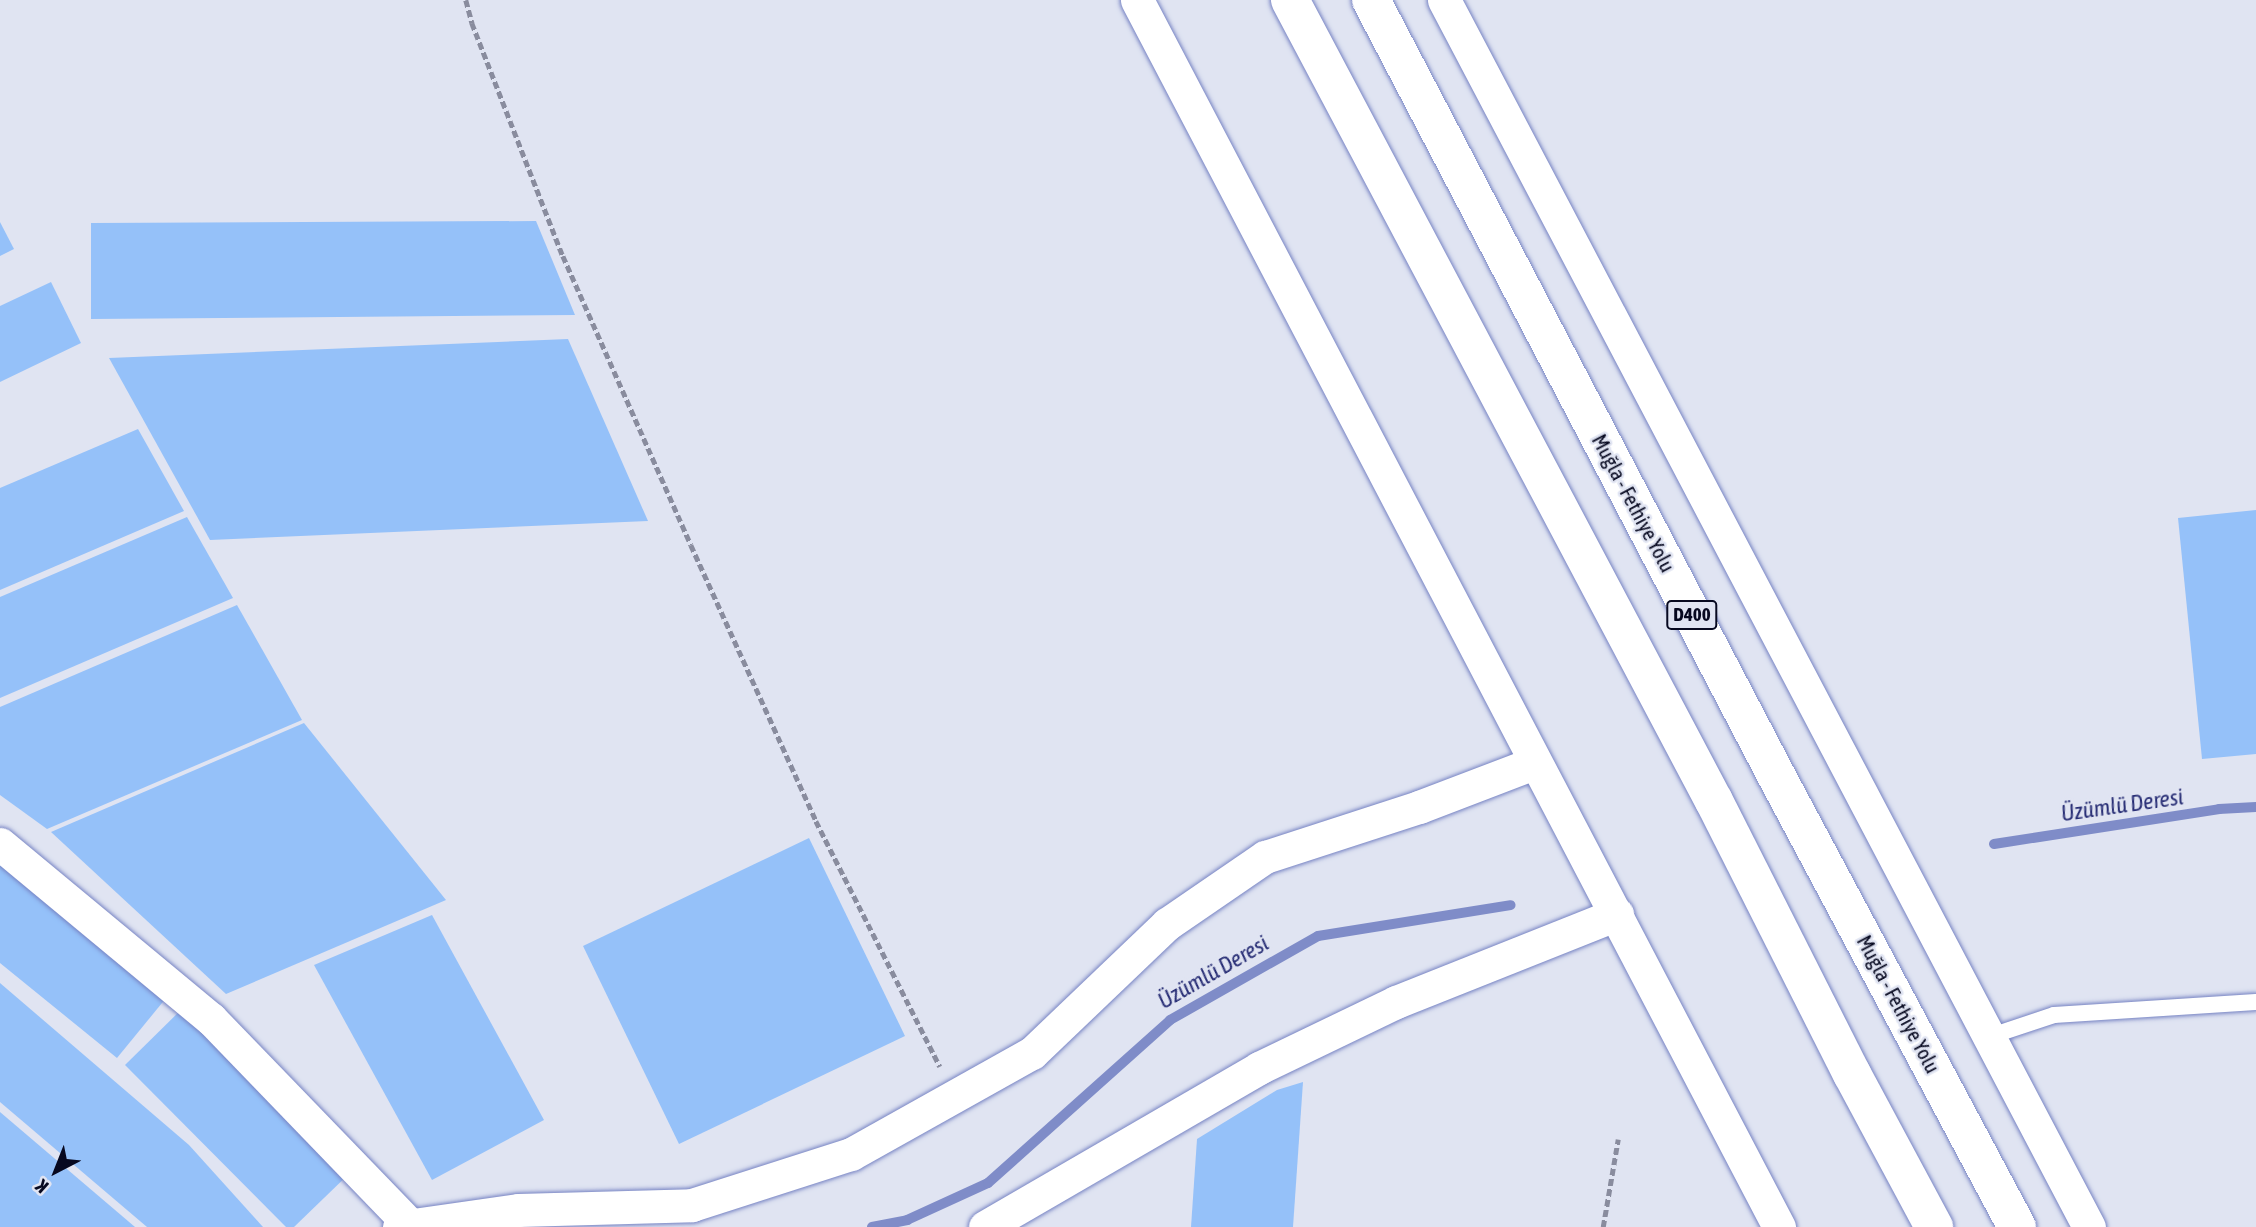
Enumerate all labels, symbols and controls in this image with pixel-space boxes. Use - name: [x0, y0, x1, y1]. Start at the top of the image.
- street label: Muğla - Fethiye Yolu: [1587, 430, 1681, 576]
- road number: D400: [1666, 600, 1718, 630]
- water label: Üzümlü Deresi: [2059, 783, 2185, 827]
- water label: Üzümlü Deresi: [1153, 929, 1273, 1015]
- street label: Muğla - Fethiye Yolu: [1852, 931, 1946, 1077]
- north arrow: [21, 1136, 91, 1206]
- text: K: [31, 1175, 53, 1198]

